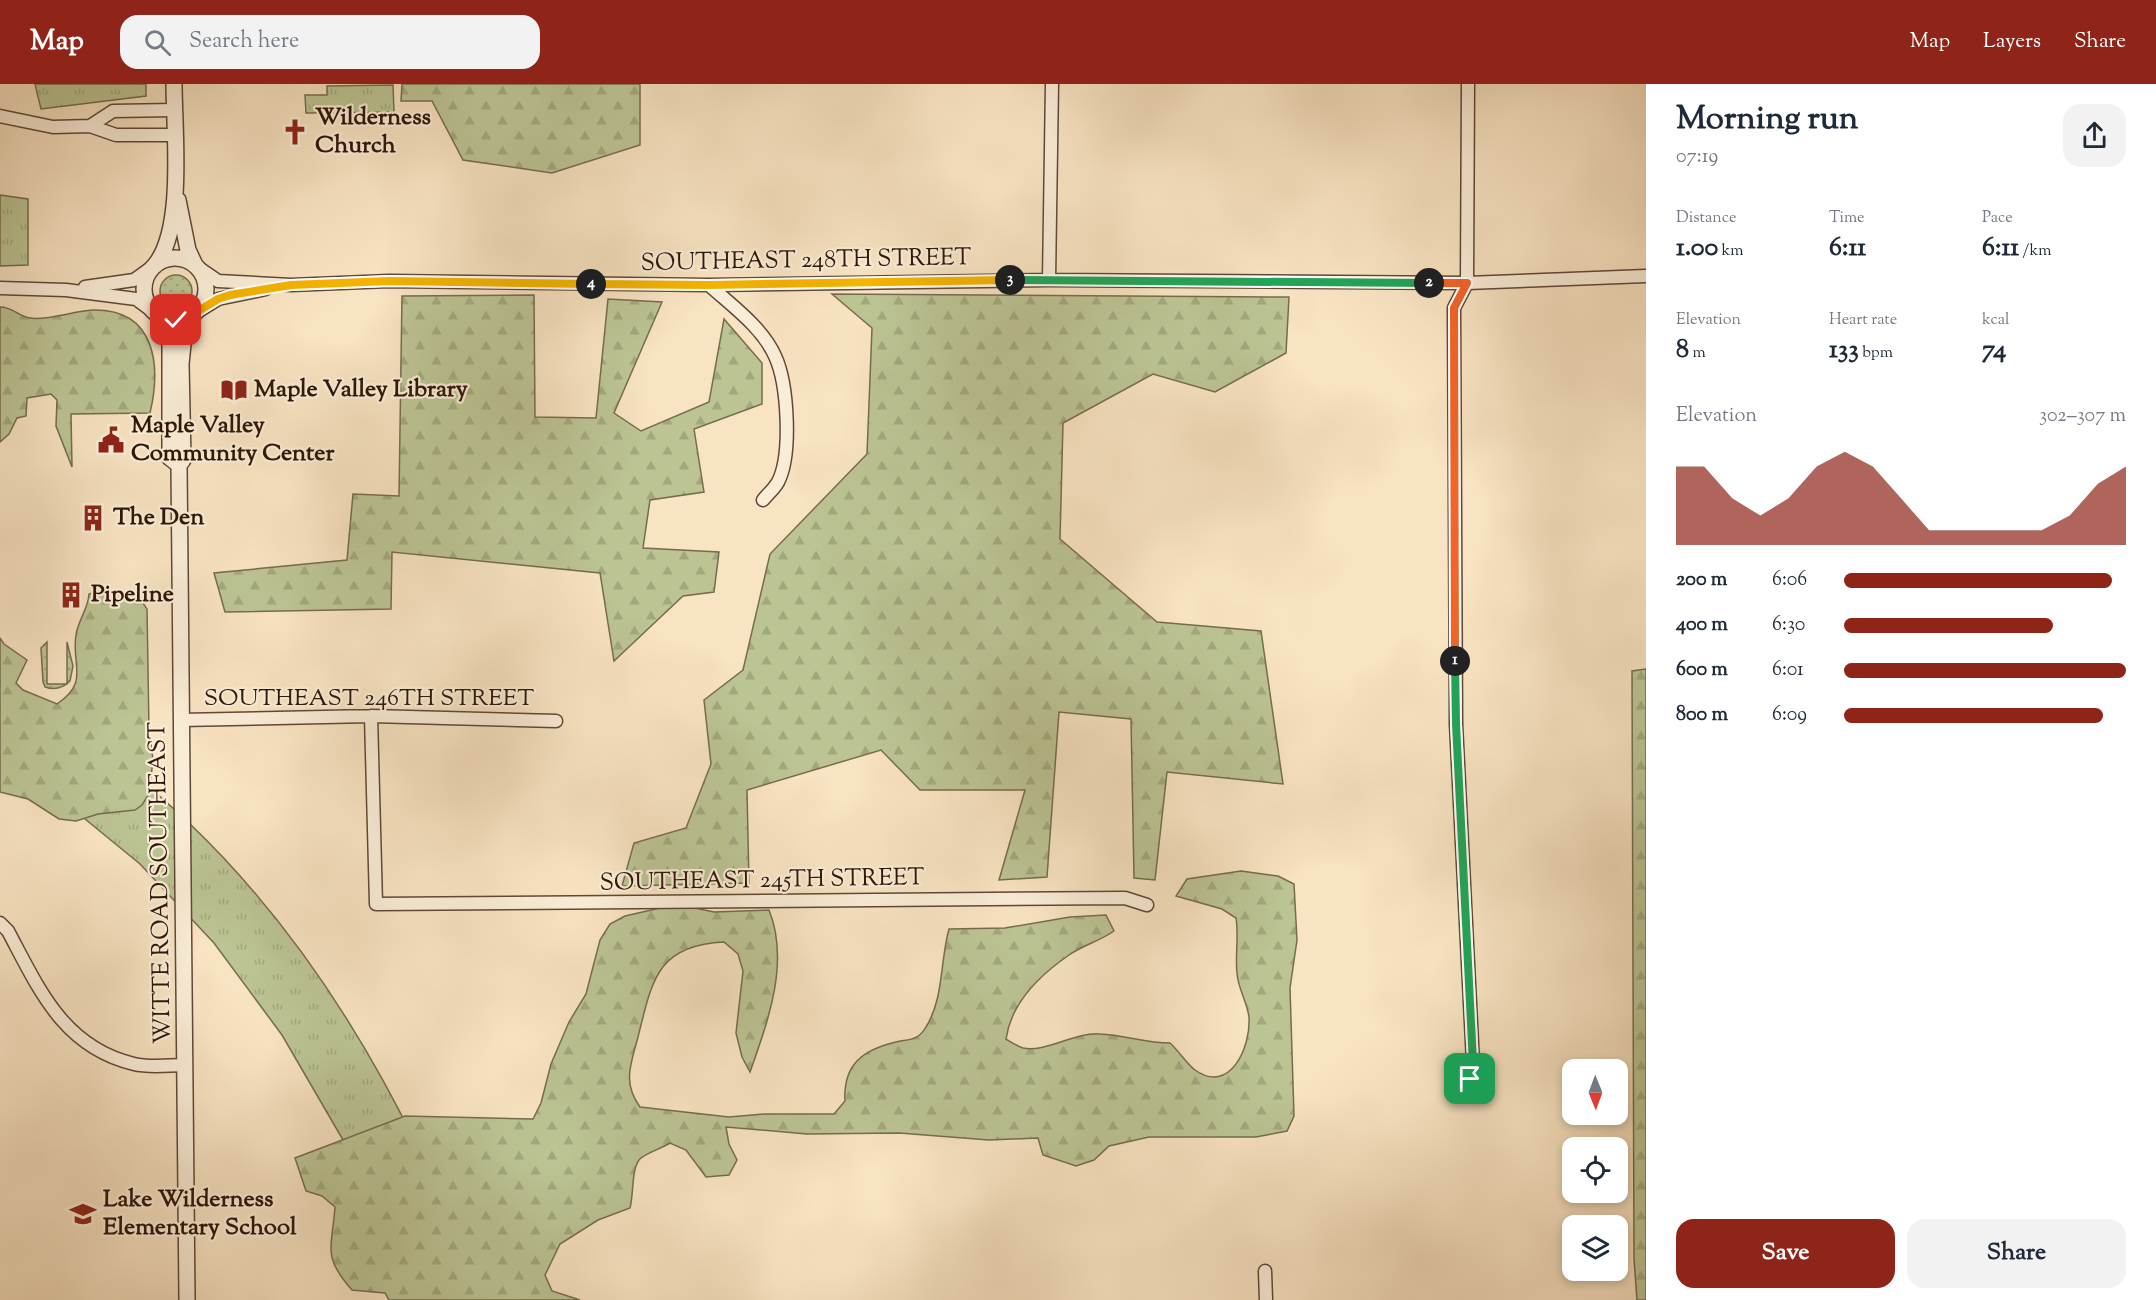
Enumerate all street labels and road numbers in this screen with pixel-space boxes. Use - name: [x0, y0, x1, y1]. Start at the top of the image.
- street label: SOUTHEAST 248TH STREET: [640, 241, 972, 281]
- street label: SOUTHEAST 246TH STREET: [204, 682, 534, 716]
- street label: WITTE ROAD SOUTHEAST: [141, 721, 181, 1044]
- street label: SOUTHEAST 245TH STREET: [599, 861, 925, 901]

